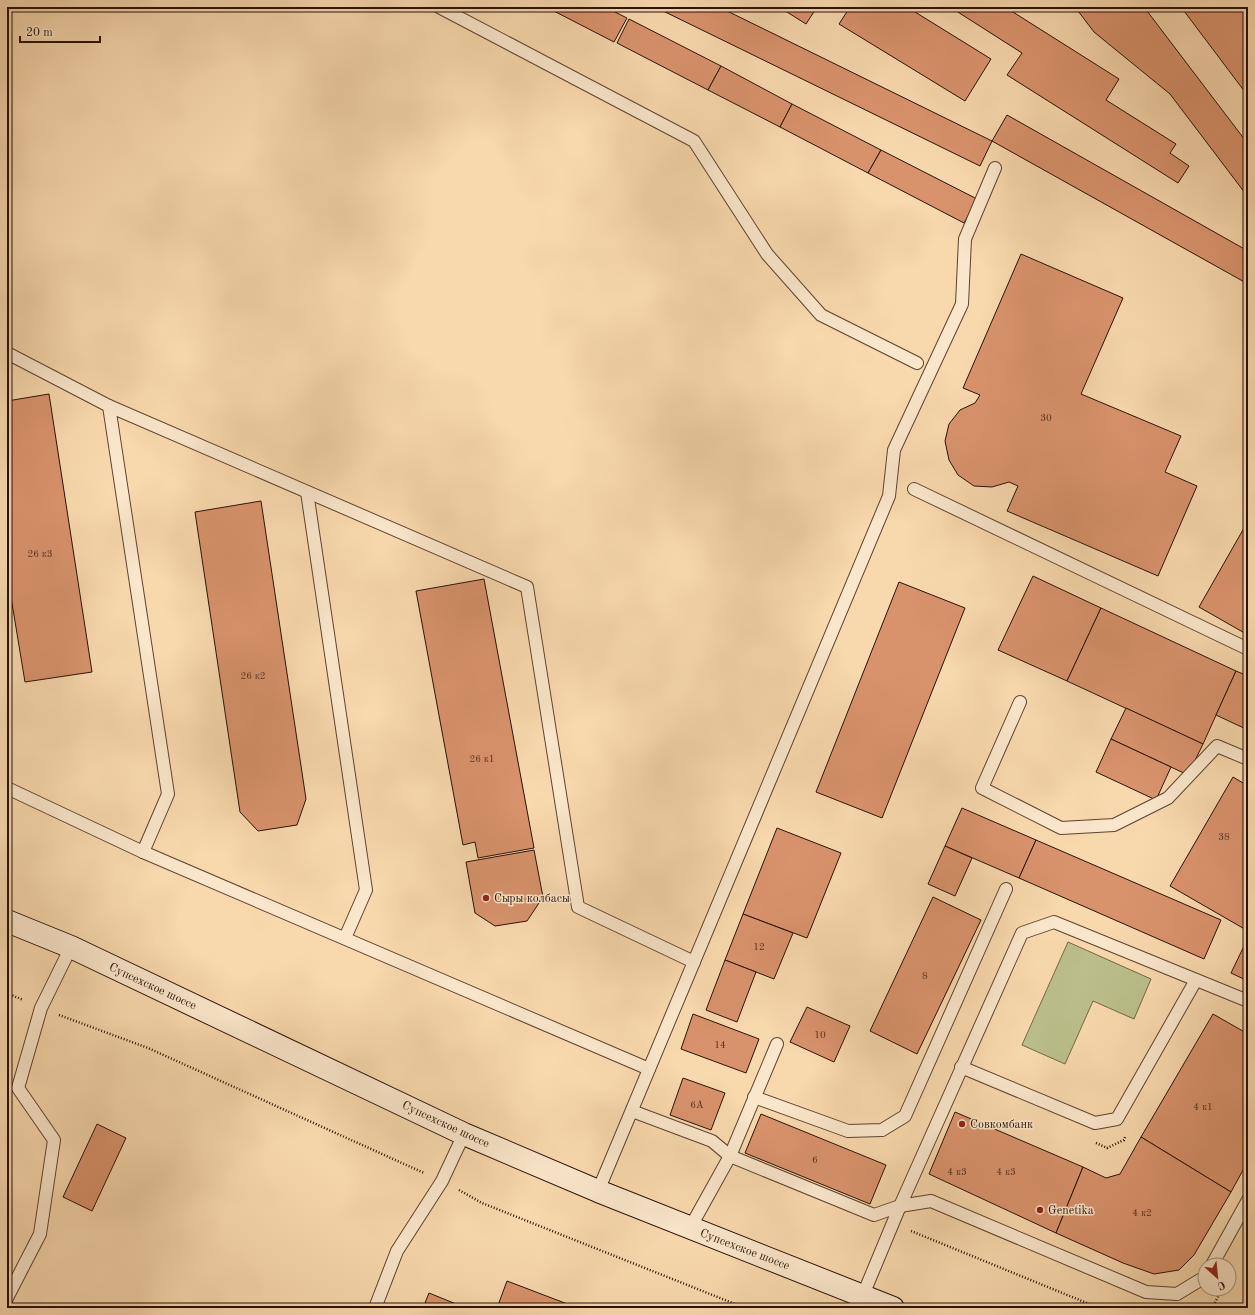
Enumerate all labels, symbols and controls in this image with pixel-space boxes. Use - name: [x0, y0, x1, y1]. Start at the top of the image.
- scale bar: [20, 18, 100, 44]
- text: 20 m: [26, 27, 53, 39]
- house number: 30: [1040, 413, 1052, 423]
- house number: 26 к3: [27, 549, 53, 559]
- house number: 26 к2: [240, 671, 266, 681]
- house number: 26 к1: [469, 754, 495, 764]
- house number: 38: [1218, 832, 1230, 842]
- marker: Сыры колбасы: [481, 893, 491, 903]
- place label: Сыры колбасы: [494, 893, 570, 905]
- house number: 12: [753, 942, 765, 952]
- street label: Супсехское шоссе: [107, 961, 199, 1013]
- house number: 8: [922, 971, 928, 981]
- house number: 10: [814, 1030, 826, 1040]
- house number: 14: [714, 1040, 726, 1050]
- street label: Супсехское шоссе: [400, 1099, 492, 1151]
- house number: 6А: [690, 1100, 704, 1110]
- house number: 4 к1: [1193, 1102, 1213, 1112]
- marker: Совкомбанк: [957, 1119, 967, 1129]
- place label: Совкомбанк: [970, 1119, 1033, 1131]
- house number: 6: [812, 1155, 818, 1165]
- house number: 4 к3: [947, 1167, 967, 1177]
- house number: 4 к3: [996, 1167, 1016, 1177]
- marker: Genetika: [1035, 1205, 1045, 1215]
- place label: Genetika: [1048, 1205, 1094, 1217]
- house number: 4 к2: [1132, 1208, 1152, 1218]
- street label: Супсехское шоссе: [698, 1227, 792, 1273]
- north arrow: [1197, 1257, 1237, 1297]
- text: С: [1215, 1278, 1227, 1291]

